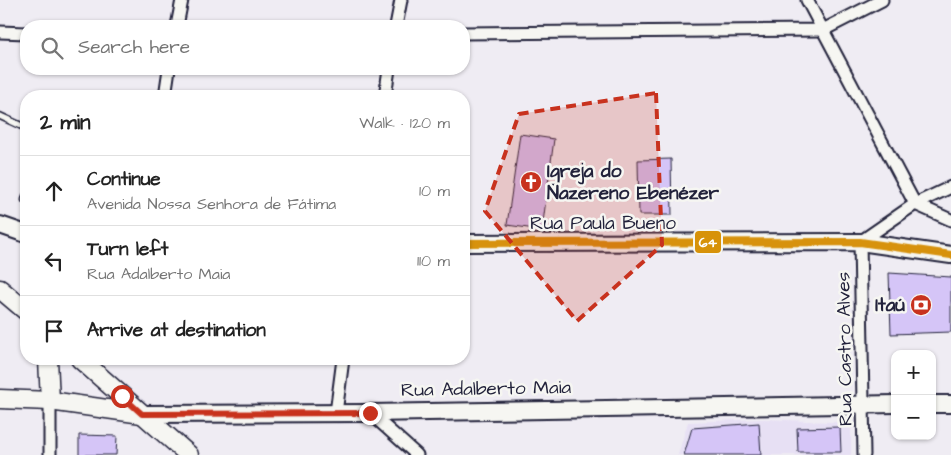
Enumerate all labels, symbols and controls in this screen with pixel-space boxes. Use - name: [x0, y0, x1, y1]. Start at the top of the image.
- search box: [20, 20, 470, 75]
- icon: search: [38, 34, 66, 62]
- text: Search here: [78, 34, 190, 61]
- text: 2 min: [40, 108, 90, 137]
- text: Walk · 120 m: [359, 112, 450, 134]
- place label: Igreja do Nazereno Ebenézer: [547, 158, 719, 207]
- text: Continue: [87, 166, 161, 193]
- church icon: Igreja do Nazereno Ebenézer: [519, 170, 543, 194]
- icon: ahead: [40, 177, 68, 205]
- text: 10 m: [419, 180, 450, 202]
- text: Avenida Nossa Senhora de Fátima: [87, 193, 336, 215]
- street label: Rua Paula Bueno: [530, 210, 676, 237]
- line badge: 64: [694, 230, 722, 254]
- text: 64: [699, 233, 718, 253]
- text: Turn left: [87, 236, 168, 263]
- icon: left: [40, 247, 68, 275]
- text: 110 m: [417, 250, 450, 272]
- text: Rua Adalberto Maia: [87, 263, 230, 285]
- street label: Rua Castro Alves: [830, 272, 860, 426]
- place label: Itaú: [875, 292, 905, 319]
- bank icon: Itaú: [909, 293, 933, 317]
- icon: arrive: [40, 317, 68, 345]
- text: Arrive at destination: [87, 317, 266, 344]
- map controls: [891, 350, 936, 440]
- button: +: [891, 350, 936, 395]
- street label: Rua Adalberto Maia: [401, 374, 572, 404]
- route start: [111, 385, 134, 408]
- button: −: [891, 395, 936, 440]
- route end: [359, 402, 382, 425]

